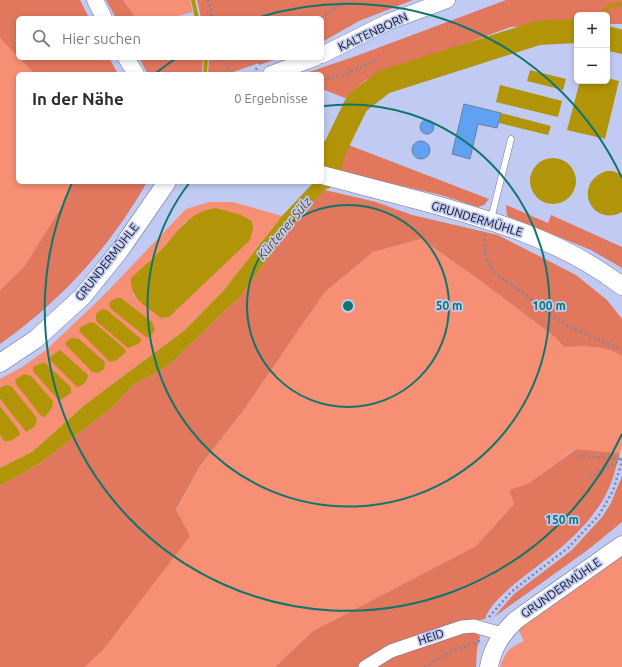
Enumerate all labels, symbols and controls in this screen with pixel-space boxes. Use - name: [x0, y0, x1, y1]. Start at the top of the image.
- street label: KALTENBORN: [336, 10, 410, 53]
- map controls: [574, 12, 610, 84]
- button: +: [574, 12, 610, 48]
- search box: [16, 16, 324, 60]
- icon: search: [30, 27, 52, 49]
- text: Hier suchen: [62, 30, 141, 47]
- button: −: [574, 48, 610, 84]
- text: In der Nähe: [32, 89, 124, 108]
- text: 0 Ergebnisse: [234, 91, 308, 105]
- water label: Kürtener Sülz: [254, 193, 315, 262]
- street label: GRUNDERMÜHLE: [430, 198, 525, 239]
- street label: GRUNDERMÜHLE: [72, 220, 141, 303]
- centre of rings: [341, 299, 355, 313]
- text: 50 m: [436, 299, 462, 312]
- text: 100 m: [532, 299, 566, 312]
- text: 150 m: [545, 513, 579, 526]
- street label: GRUNDERMÜHLE: [518, 555, 603, 620]
- street label: HEID: [416, 626, 446, 647]

